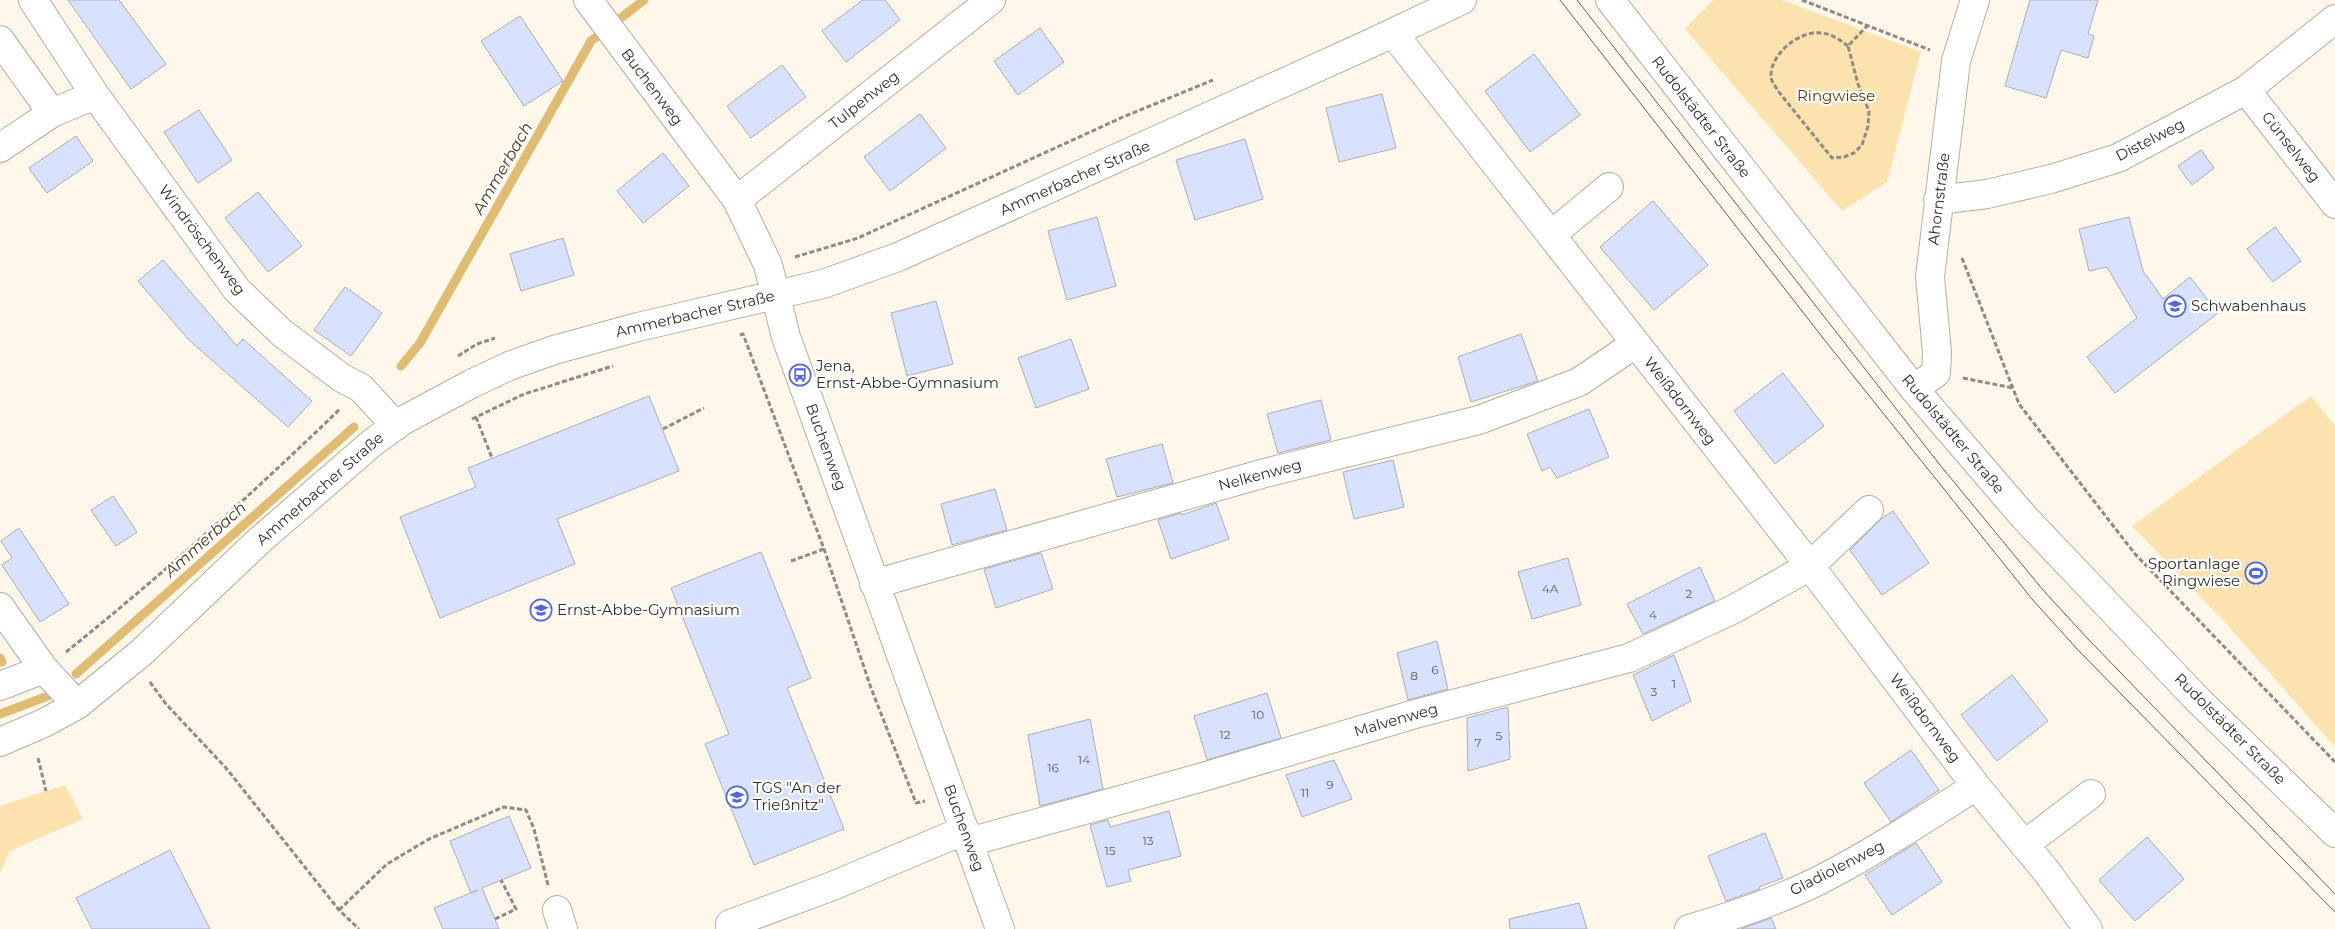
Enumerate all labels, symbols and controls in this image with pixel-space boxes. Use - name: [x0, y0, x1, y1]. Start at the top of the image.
- street label: Buchenweg: [617, 45, 687, 129]
- street label: Rudolstädter Straße: [1648, 52, 1755, 182]
- street label: Tulpenweg: [825, 66, 903, 133]
- park label: Ringwiese: [1797, 86, 1875, 105]
- street label: Günselweg: [2258, 108, 2325, 186]
- street label: Distelweg: [2112, 114, 2187, 165]
- water label: Ammerbach: [468, 119, 536, 218]
- street label: Ammerbacher Straße: [997, 136, 1153, 219]
- street label: Ahornstraße: [1923, 152, 1954, 246]
- street label: Windröschenweg: [155, 181, 250, 299]
- street label: Ammerbacher Straße: [614, 286, 776, 341]
- school or university icon: Schwabenhaus: [2163, 294, 2187, 318]
- place label: Schwabenhaus: [2191, 296, 2306, 315]
- street label: Weißdornweg: [1640, 353, 1721, 449]
- place label: Jena, Ernst-Abbe-Gymnasium: [815, 356, 999, 392]
- bus stop icon: Jena, Ernst-Abbe-Gymnasium: [788, 363, 812, 387]
- street label: Rudolstädter Straße: [1898, 370, 2009, 497]
- street label: Buchenweg: [802, 401, 851, 493]
- street label: Ammerbacher Straße: [252, 428, 387, 549]
- street label: Nelkenweg: [1216, 454, 1304, 495]
- water label: Ammerbach: [160, 498, 250, 581]
- place label: Sportanlage Ringwiese: [2148, 554, 2240, 590]
- sports icon: Sportanlage Ringwiese: [2244, 561, 2268, 585]
- house number: 4A: [1542, 581, 1559, 596]
- house number: 2: [1686, 586, 1693, 601]
- school or university icon: Ernst-Abbe-Gymnasium: [529, 598, 553, 622]
- place label: Ernst-Abbe-Gymnasium: [557, 600, 740, 619]
- house number: 4: [1649, 607, 1657, 622]
- house number: 6: [1431, 662, 1439, 677]
- house number: 8: [1410, 668, 1418, 683]
- street label: Weißdornweg: [1886, 669, 1965, 766]
- street label: Rudolstädter Straße: [2171, 669, 2290, 788]
- house number: 1: [1672, 676, 1676, 691]
- house number: 3: [1651, 684, 1658, 699]
- street label: Malvenweg: [1352, 698, 1440, 741]
- house number: 10: [1252, 707, 1264, 722]
- house number: 12: [1219, 727, 1231, 742]
- house number: 5: [1496, 728, 1503, 743]
- house number: 7: [1474, 735, 1482, 750]
- house number: 14: [1078, 752, 1090, 767]
- house number: 16: [1047, 760, 1059, 775]
- house number: 9: [1326, 777, 1334, 792]
- place label: TGS "An der Trießnitz": [753, 778, 841, 814]
- street label: Buchenweg: [940, 782, 989, 874]
- school or university icon: TGS "An der Trießnitz": [725, 785, 749, 809]
- house number: 11: [1301, 785, 1309, 800]
- house number: 13: [1142, 833, 1154, 848]
- street label: Gladiolenweg: [1786, 836, 1887, 900]
- house number: 15: [1104, 843, 1116, 858]

